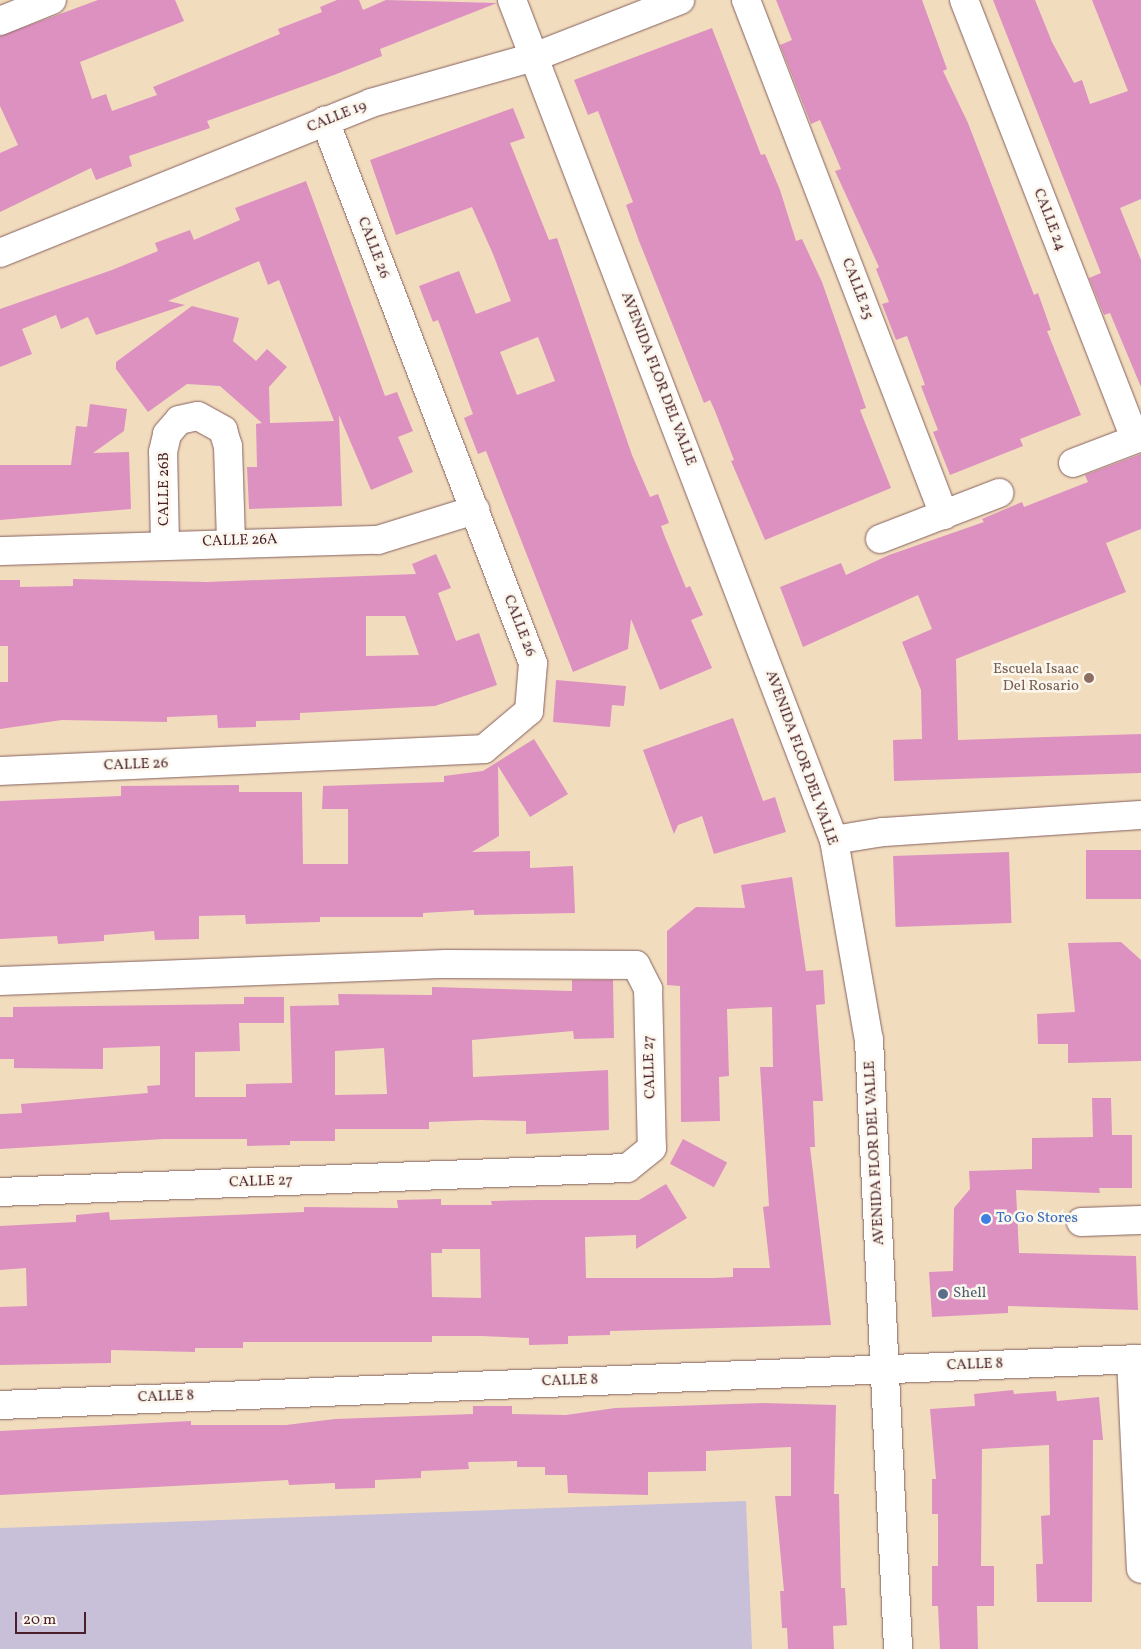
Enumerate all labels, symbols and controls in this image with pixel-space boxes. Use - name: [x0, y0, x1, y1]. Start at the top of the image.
- street label: CALLE 19: [305, 97, 369, 137]
- street label: CALLE 24: [1029, 186, 1069, 254]
- street label: CALLE 26: [353, 215, 393, 281]
- street label: CALLE 25: [837, 256, 877, 322]
- street label: AVENIDA FLOR DEL VALLE: [616, 289, 700, 469]
- street label: CALLE 26B: [156, 452, 174, 526]
- street label: CALLE 26A: [202, 531, 278, 551]
- street label: CALLE 26: [499, 593, 539, 659]
- place label: Escuela Isaac Del Rosario: [993, 660, 1079, 695]
- street label: AVENIDA FLOR DEL VALLE: [761, 668, 841, 848]
- marker: Escuela Isaac Del Rosario: [1083, 672, 1095, 684]
- street label: CALLE 26: [103, 755, 169, 775]
- street label: CALLE 27: [640, 1035, 660, 1099]
- street label: AVENIDA FLOR DEL VALLE: [861, 1060, 889, 1246]
- street label: CALLE 27: [229, 1172, 293, 1192]
- place label: To Go Stores: [996, 1210, 1078, 1228]
- marker: To Go Stores: [980, 1213, 992, 1225]
- place label: Shell: [953, 1285, 986, 1303]
- marker: Shell: [937, 1288, 949, 1300]
- street label: CALLE 8: [946, 1355, 1004, 1375]
- street label: CALLE 8: [541, 1371, 599, 1391]
- street label: CALLE 8: [137, 1387, 195, 1407]
- scale bar: [18, 1602, 89, 1634]
- text: 20 m: [23, 1610, 56, 1631]

